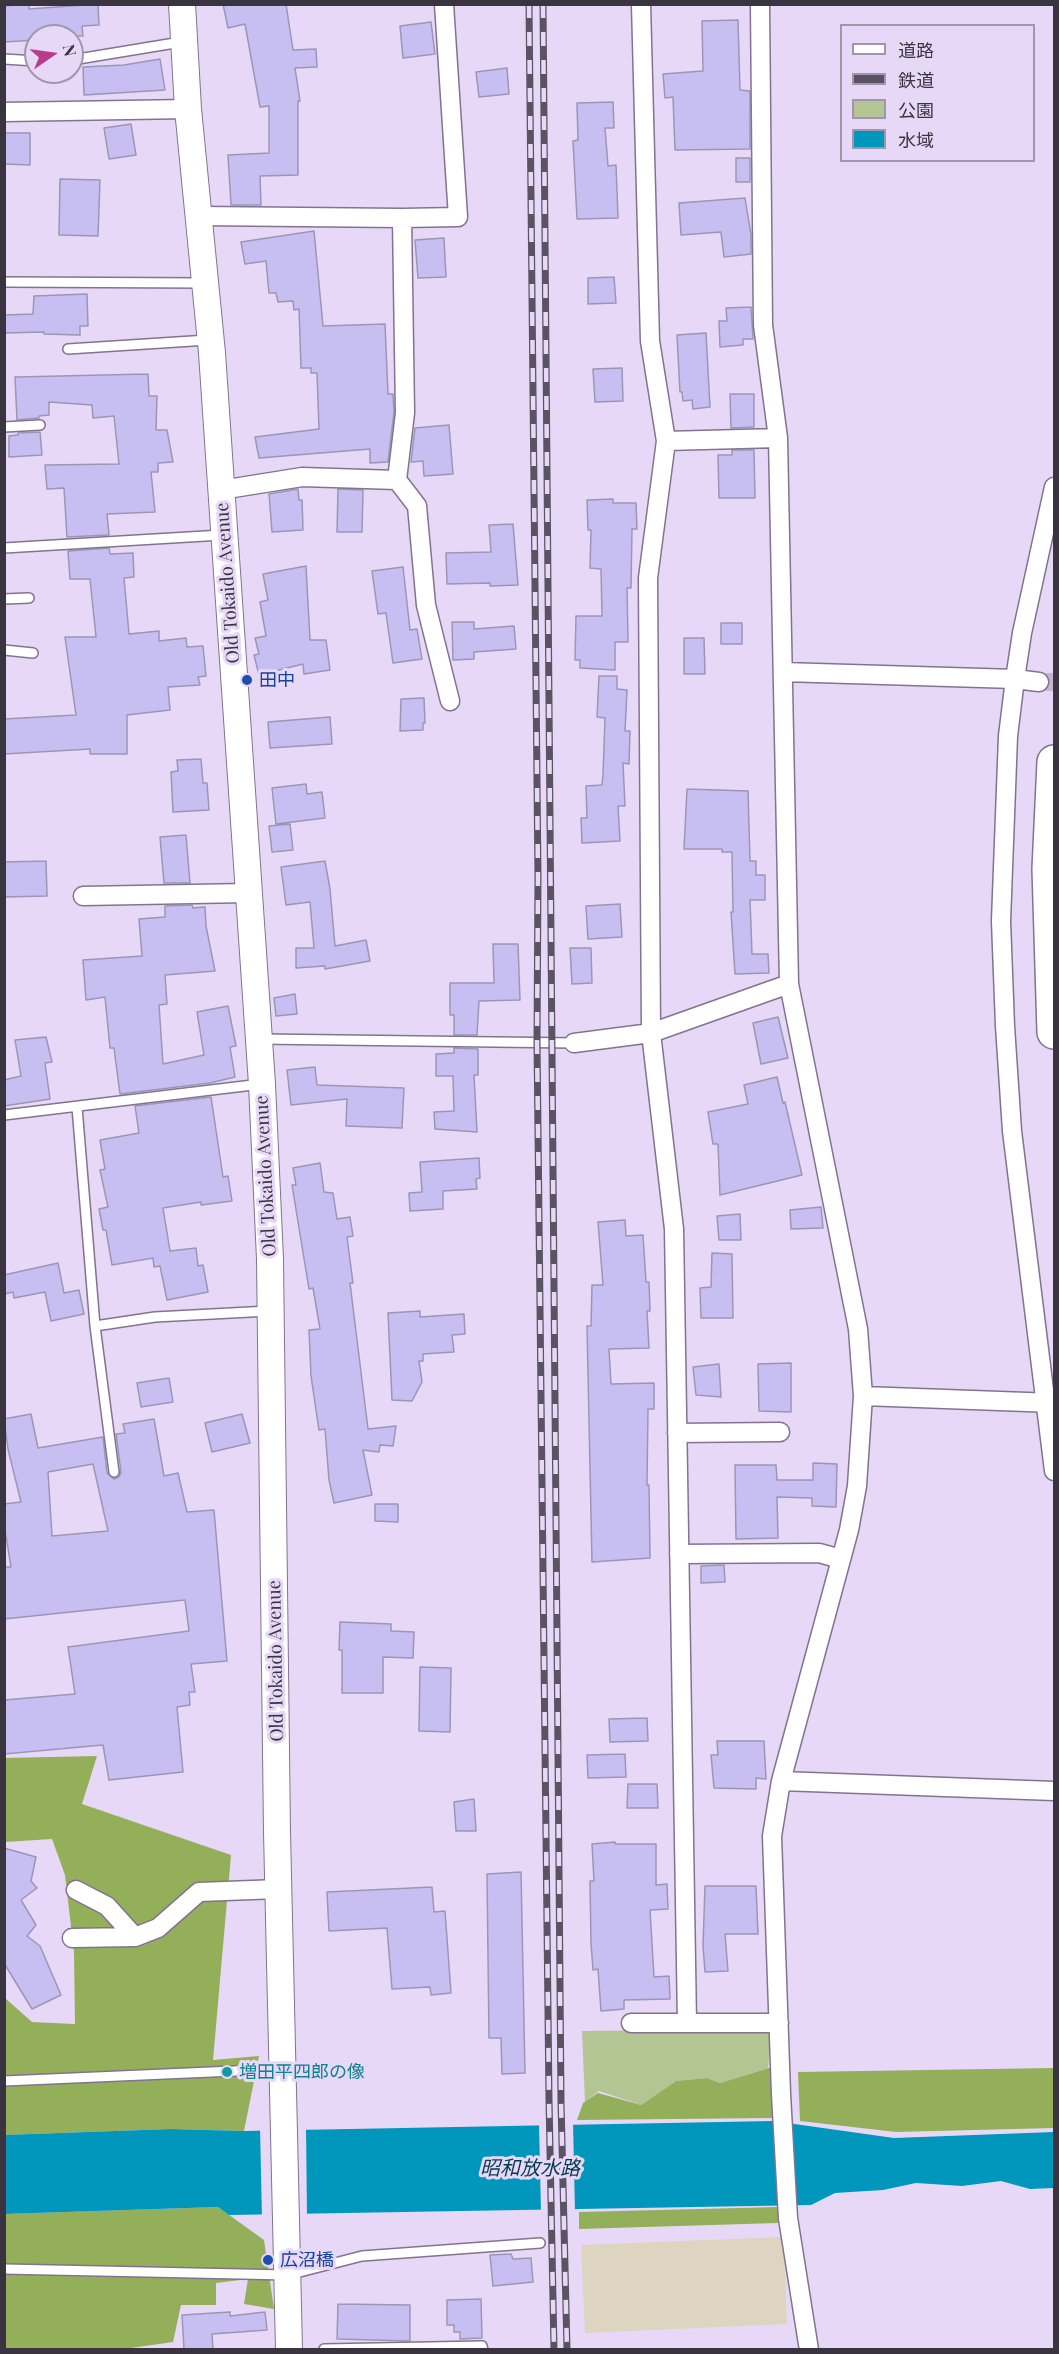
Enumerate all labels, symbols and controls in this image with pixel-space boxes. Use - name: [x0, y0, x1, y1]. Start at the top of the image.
- north arrow: [24, 24, 84, 84]
- legend: [840, 24, 1035, 162]
- text: 道路: [898, 38, 934, 62]
- text: N: [59, 42, 82, 58]
- text: 鉄道: [898, 68, 934, 92]
- text: 公園: [898, 98, 934, 122]
- text: 水域: [898, 128, 934, 152]
- street label: Old Tokaido Avenue: [212, 502, 244, 664]
- place label: 田中: [259, 669, 295, 691]
- marker: 田中: [240, 673, 254, 687]
- street label: Old Tokaido Avenue: [251, 1095, 281, 1257]
- street label: Old Tokaido Avenue: [264, 1580, 288, 1742]
- place label: 増田平四郎の像: [239, 2061, 365, 2083]
- marker: 増田平四郎の像: [220, 2065, 234, 2079]
- water label: 昭和放水路: [480, 2157, 580, 2181]
- place label: 広沼橋: [280, 2249, 334, 2271]
- marker: 広沼橋: [261, 2253, 275, 2267]

